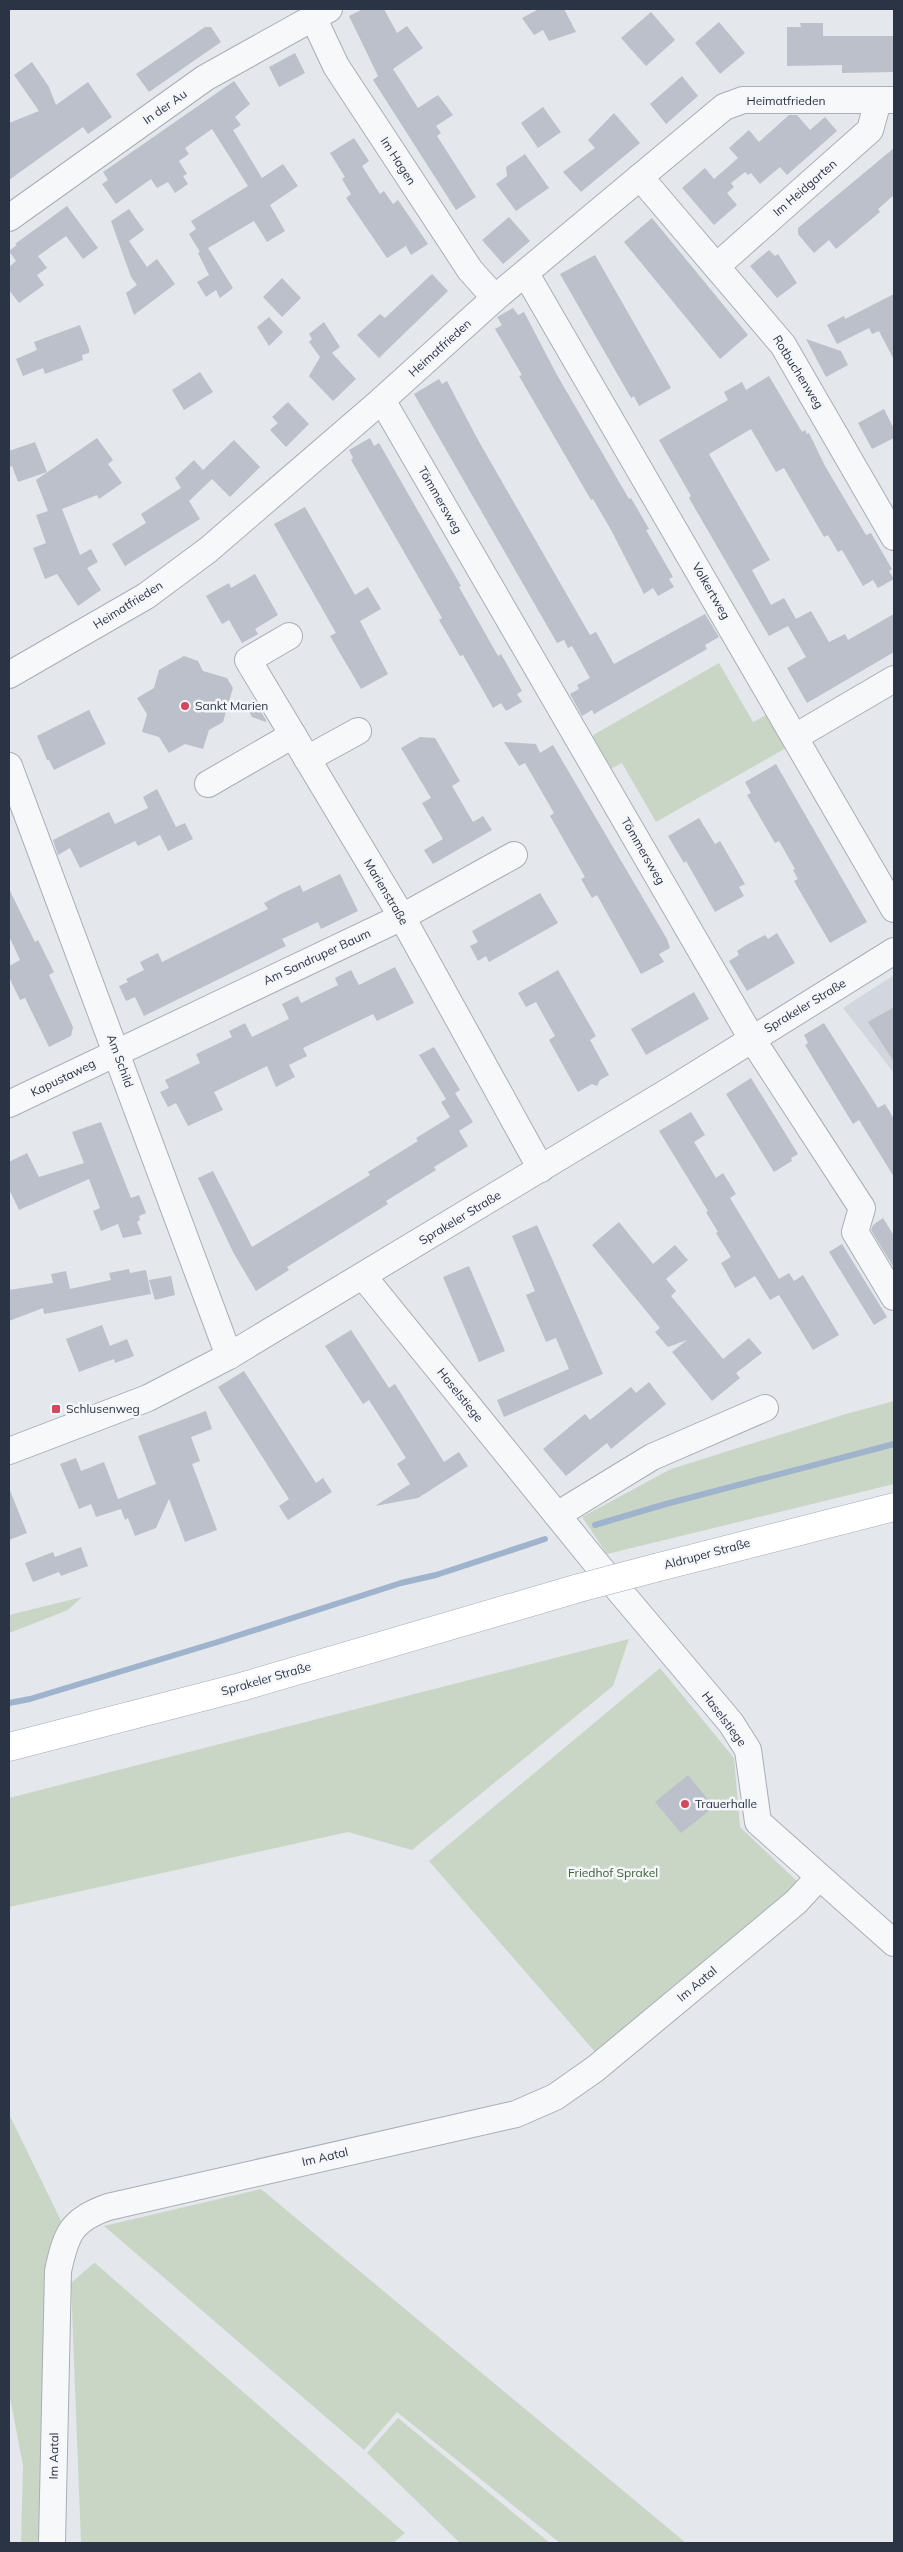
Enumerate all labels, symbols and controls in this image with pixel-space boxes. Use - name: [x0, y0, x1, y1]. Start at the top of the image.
- street label: In der Au: [140, 86, 190, 127]
- street label: Heimatfrieden: [746, 93, 826, 108]
- street label: Im Hagen: [377, 134, 419, 187]
- street label: Im Heidgarten: [770, 156, 840, 219]
- street label: Heimatfrieden: [405, 316, 474, 380]
- street label: Rotbuchenweg: [770, 332, 827, 411]
- street label: Tömmersweg: [415, 464, 466, 536]
- street label: Volkertweg: [689, 560, 734, 622]
- street label: Heimatfrieden: [90, 577, 165, 632]
- place label: Sankt Marien: [195, 698, 268, 713]
- marker: Sankt Marien: [179, 700, 191, 712]
- street label: Tömmersweg: [618, 815, 669, 887]
- street label: Marienstraße: [361, 856, 412, 927]
- street label: Am Sandruper Baum: [261, 925, 373, 988]
- street label: Sprakeler Straße: [761, 975, 848, 1036]
- street label: Am Schild: [104, 1032, 137, 1090]
- street label: Kapustaweg: [28, 1055, 98, 1100]
- street label: Sprakeler Straße: [416, 1187, 503, 1248]
- street label: Haselstiege: [434, 1365, 487, 1425]
- place label: Schlusenweg: [66, 1401, 140, 1416]
- marker: Schlusenweg: [50, 1403, 62, 1415]
- street label: Aldruper Straße: [662, 1535, 752, 1572]
- street label: Sprakeler Straße: [219, 1659, 313, 1699]
- street label: Haselstiege: [699, 1688, 750, 1749]
- place label: Trauerhalle: [695, 1796, 757, 1811]
- marker: Trauerhalle: [679, 1798, 691, 1810]
- park label: Friedhof Sprakel: [568, 1865, 658, 1880]
- street label: Im Aatal: [674, 1963, 720, 2004]
- street label: Im Aatal: [300, 2144, 350, 2169]
- street label: Im Aatal: [46, 2432, 61, 2480]

